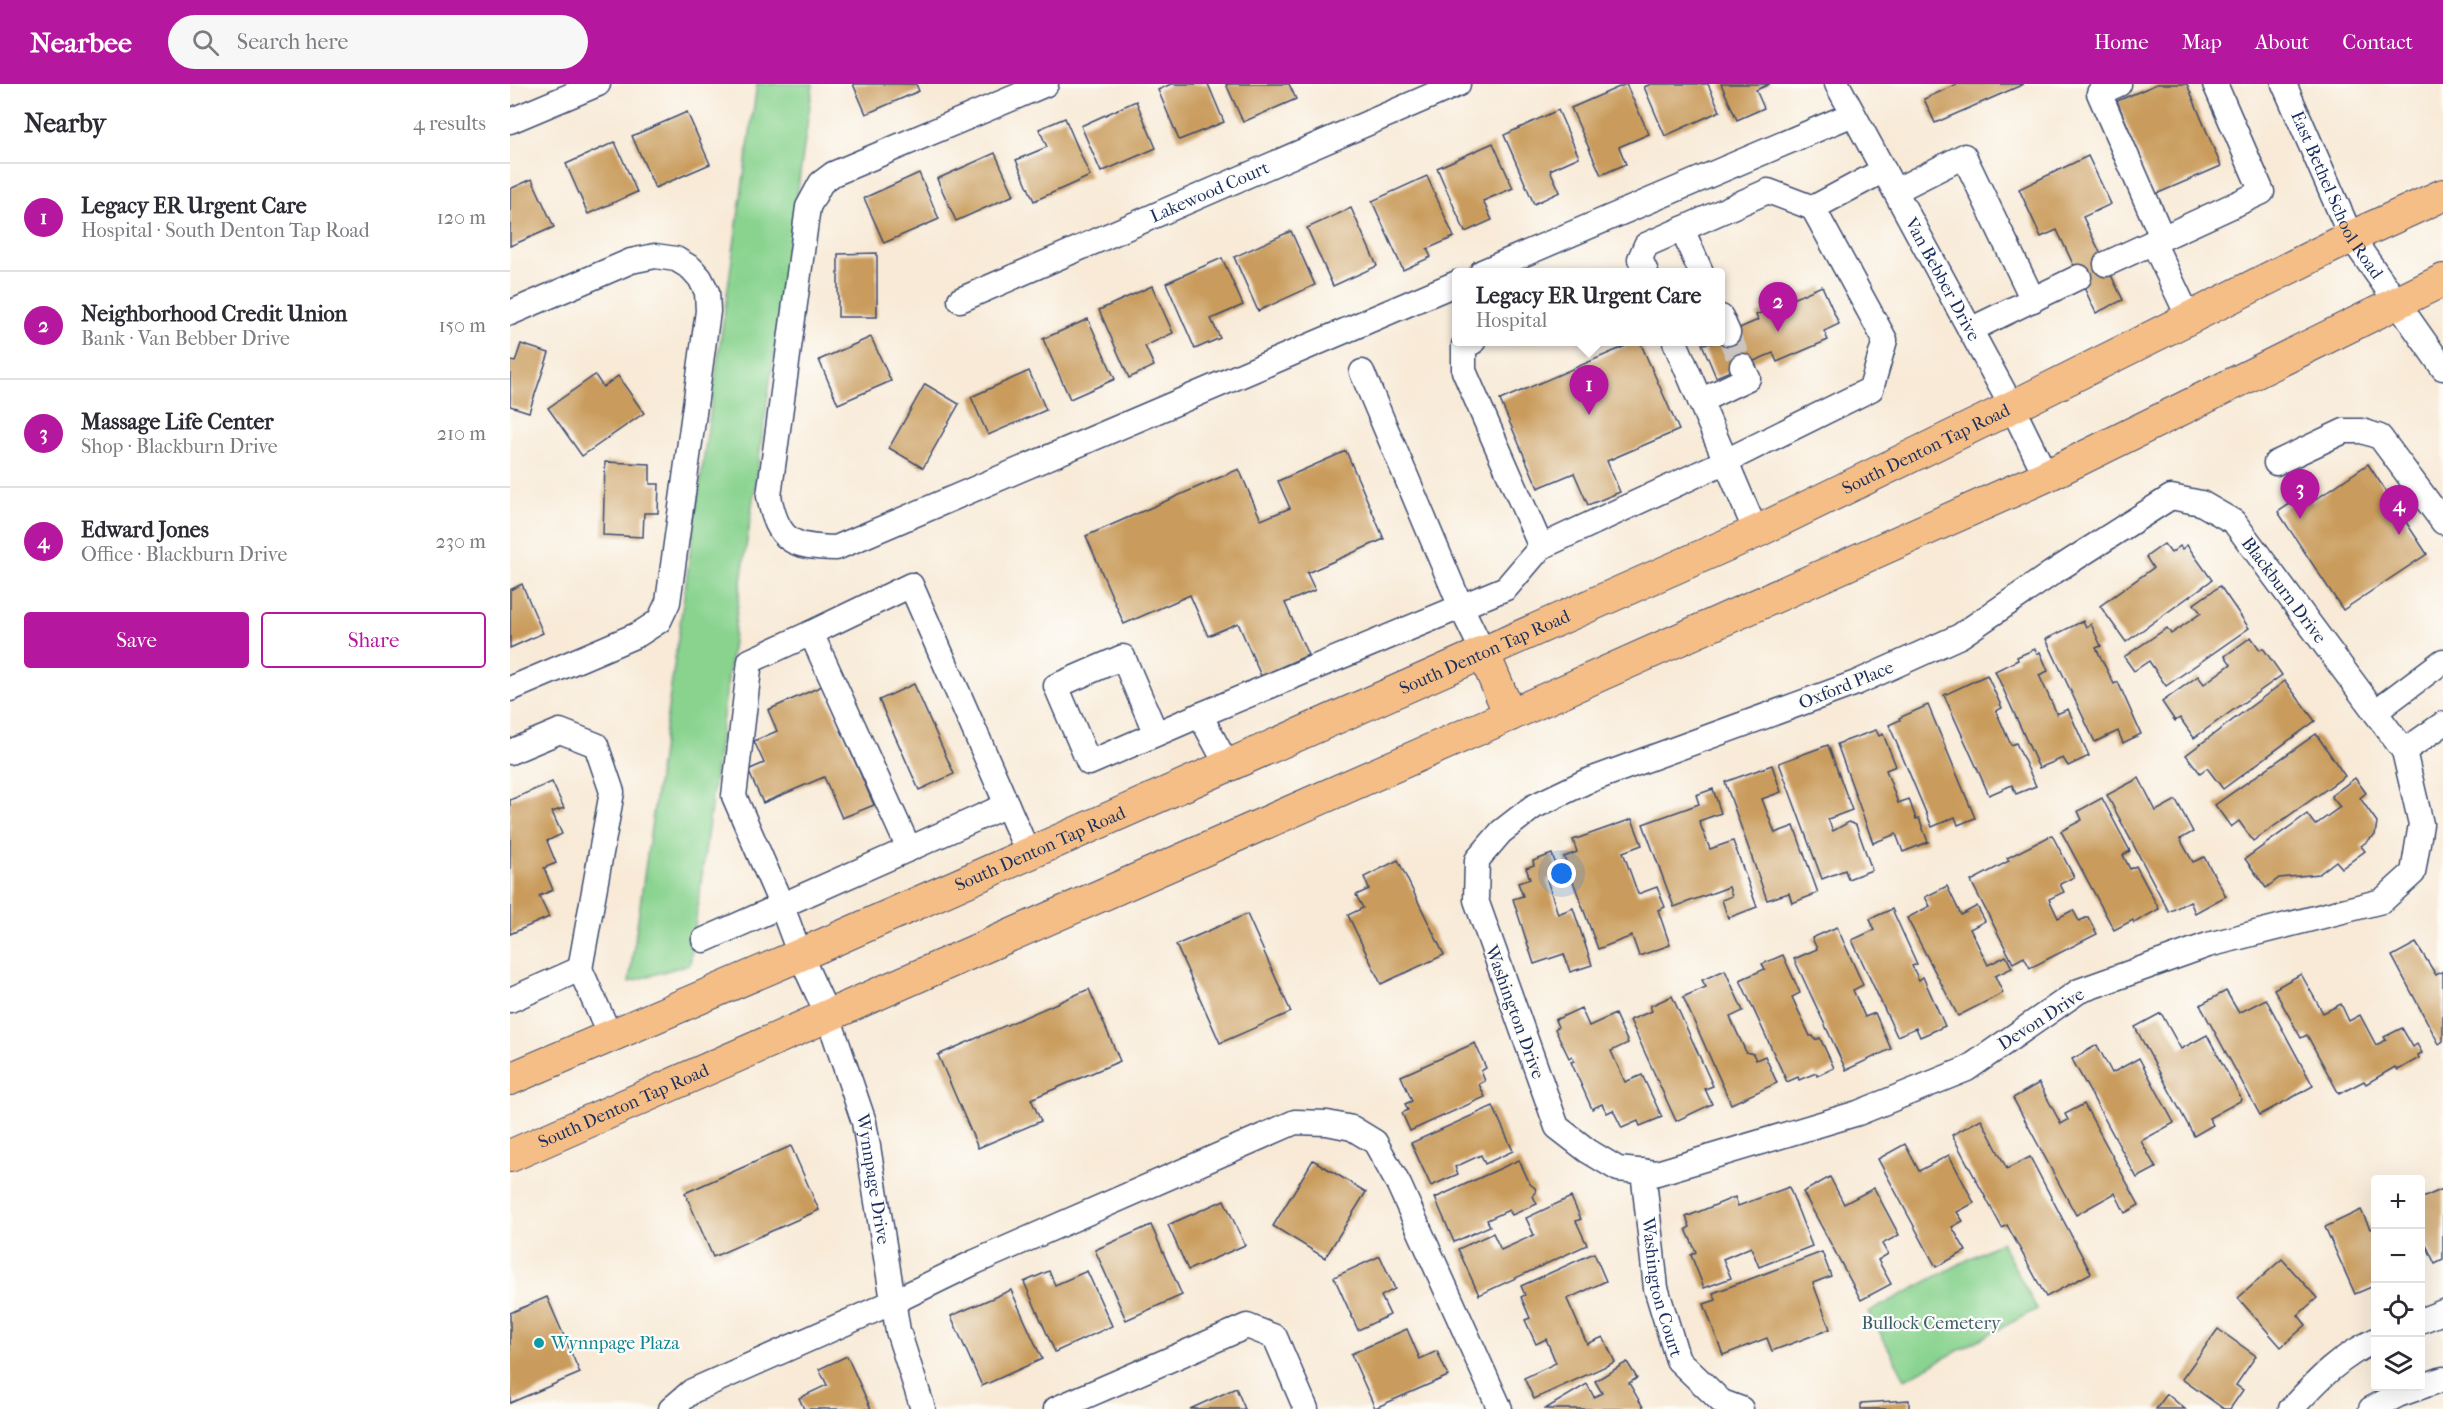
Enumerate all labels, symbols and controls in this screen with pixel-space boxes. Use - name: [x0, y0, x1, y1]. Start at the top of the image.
- search box: [168, 15, 588, 69]
- text: Nearbee: [30, 26, 132, 59]
- icon: search: [189, 26, 222, 59]
- text: Search here: [237, 29, 348, 55]
- text: Home: [2094, 30, 2149, 54]
- text: Map: [2182, 30, 2222, 54]
- text: About: [2255, 30, 2309, 54]
- text: Contact: [2342, 30, 2413, 54]
- text: Nearby: [24, 108, 106, 139]
- street label: East Bethel School Road: [2286, 108, 2387, 283]
- text: 4 results: [413, 112, 486, 135]
- street label: Lakewood Court: [1147, 157, 1273, 227]
- text: Legacy ER Urgent Care: [81, 193, 307, 219]
- text: 1: [40, 206, 47, 229]
- text: 120 m: [437, 206, 486, 229]
- street label: Van Bebber Drive: [1900, 213, 1984, 345]
- text: Hospital · South Denton Tap Road: [81, 219, 370, 242]
- popup: [1452, 268, 1725, 346]
- pin: 2: [1758, 282, 1798, 332]
- text: Legacy ER Urgent Care: [1476, 283, 1701, 309]
- text: Neighborhood Credit Union: [81, 301, 347, 327]
- text: Hospital: [1476, 309, 1547, 332]
- text: 2: [38, 314, 49, 337]
- text: 150 m: [438, 314, 486, 337]
- text: Bank · Van Bebber Drive: [81, 327, 290, 350]
- pin: 1: [1570, 366, 1608, 415]
- street label: South Denton Tap Road: [1839, 399, 2014, 499]
- text: Massage Life Center: [81, 409, 274, 435]
- text: 3: [39, 422, 48, 445]
- text: 210 m: [437, 422, 486, 445]
- text: Shop · Blackburn Drive: [81, 435, 278, 458]
- pin: 3: [2280, 470, 2320, 519]
- pin: 4: [2380, 486, 2418, 535]
- text: Edward Jones: [81, 517, 209, 543]
- text: 4: [38, 530, 49, 553]
- text: 230 m: [436, 530, 486, 553]
- street label: Blackburn Drive: [2237, 533, 2330, 648]
- text: Office · Blackburn Drive: [81, 543, 287, 566]
- street label: South Denton Tap Road: [1396, 606, 1573, 699]
- button: Save: [24, 612, 249, 668]
- button: Share: [261, 612, 486, 668]
- street label: Oxford Place: [1796, 657, 1897, 714]
- street label: South Denton Tap Road: [952, 802, 1129, 896]
- your location: [1547, 859, 1576, 888]
- street label: Washington Drive: [1480, 941, 1549, 1082]
- street label: Devon Drive: [1994, 984, 2088, 1055]
- street label: South Denton Tap Road: [535, 1060, 712, 1153]
- street label: Wynnpage Drive: [852, 1111, 894, 1246]
- map controls: [2371, 1175, 2425, 1391]
- button: +: [2371, 1175, 2425, 1229]
- street label: Washington Court: [1637, 1215, 1687, 1360]
- button: −: [2371, 1229, 2425, 1283]
- button: locate: [2371, 1283, 2425, 1337]
- park label: Bullock Cemetery: [1861, 1313, 2002, 1334]
- place label: Wynnpage Plaza: [550, 1333, 680, 1354]
- marker: Wynnpage Plaza: [532, 1336, 546, 1350]
- button: layers: [2371, 1337, 2425, 1391]

